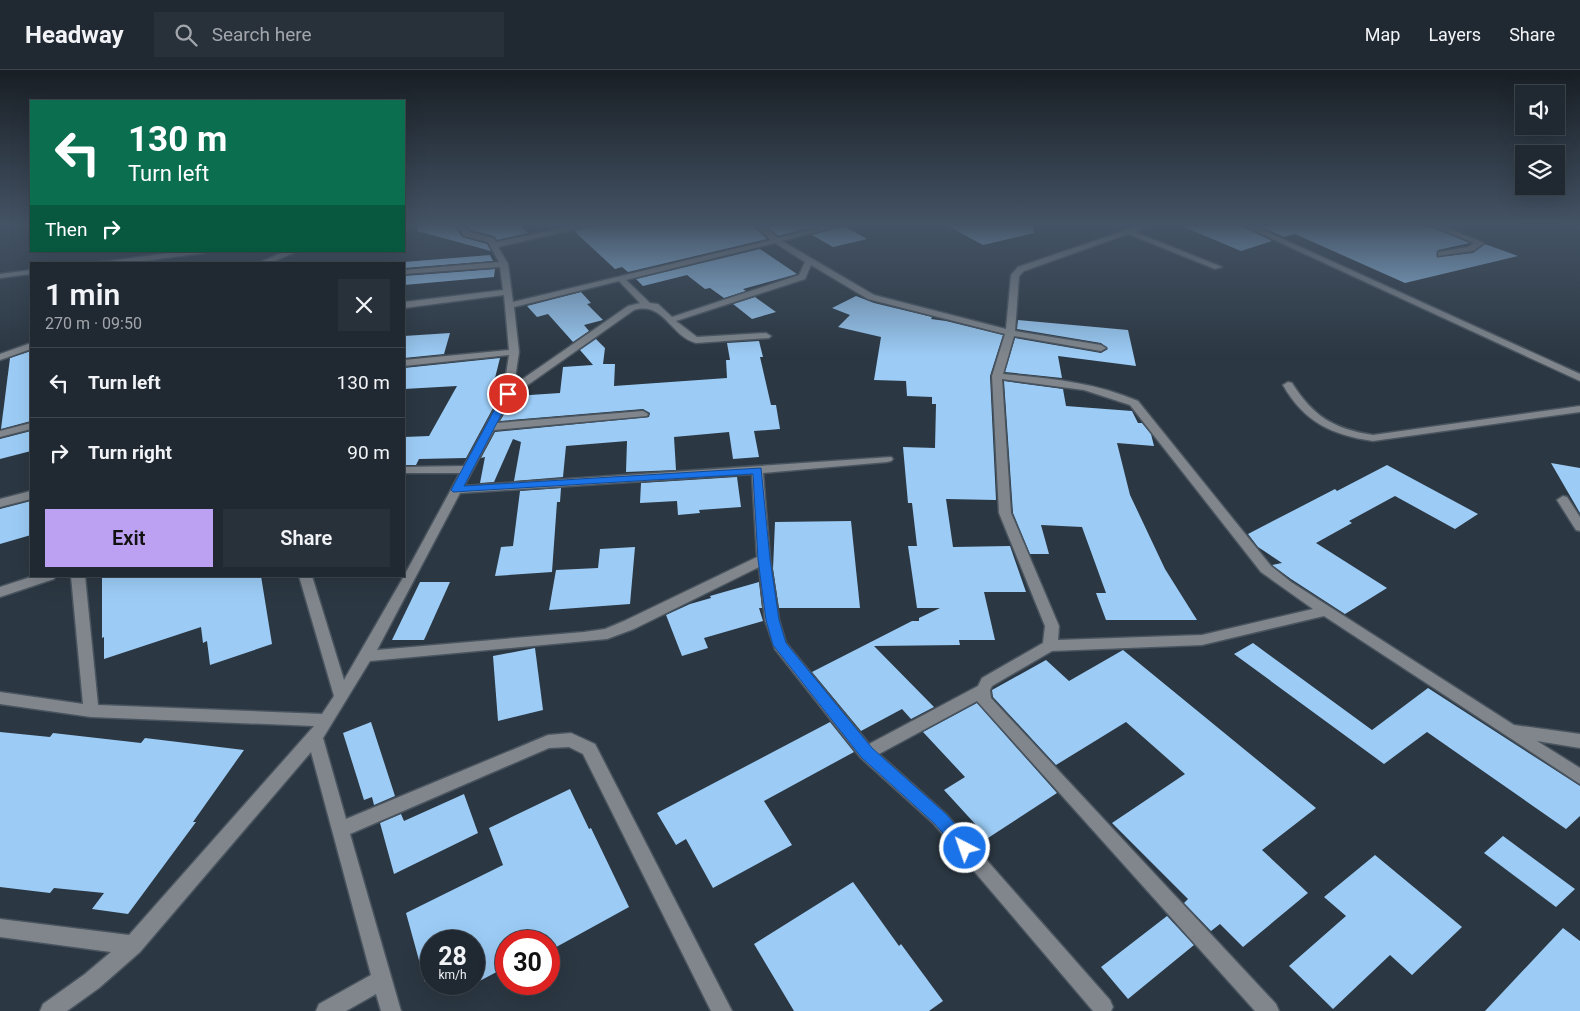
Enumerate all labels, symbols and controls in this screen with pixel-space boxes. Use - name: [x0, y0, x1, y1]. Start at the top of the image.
- search box: [154, 12, 504, 57]
- text: Headway: [25, 21, 124, 49]
- icon: search: [172, 21, 200, 49]
- text: Search here: [212, 23, 312, 46]
- text: Map: [1365, 24, 1400, 45]
- text: Layers: [1428, 24, 1481, 45]
- text: Share: [1509, 24, 1555, 45]
- map controls: [1515, 85, 1565, 195]
- button: sound: [1515, 85, 1565, 135]
- text: 130 m: [128, 119, 227, 160]
- icon: left: [45, 120, 110, 185]
- button: layers: [1515, 145, 1565, 195]
- text: Turn left: [128, 161, 209, 186]
- icon: right: [97, 215, 125, 243]
- text: Then: [45, 218, 87, 241]
- text: 1 min: [45, 277, 120, 312]
- button: close: [338, 279, 390, 331]
- text: 270 m · 09:50: [45, 314, 142, 333]
- icon: left: [45, 369, 73, 397]
- text: Turn left: [88, 371, 161, 394]
- text: 130 m: [337, 371, 390, 394]
- pin: [487, 373, 529, 415]
- icon: arrive: [494, 380, 522, 408]
- icon: right: [45, 439, 73, 467]
- text: Turn right: [88, 441, 172, 464]
- text: 90 m: [347, 441, 390, 464]
- button: Exit: [45, 509, 213, 567]
- button: Share: [223, 509, 390, 567]
- position arrow: [938, 821, 990, 873]
- speed limit sign: 30: [495, 930, 560, 995]
- text: 28: [438, 942, 467, 971]
- text: km/h: [438, 968, 467, 982]

